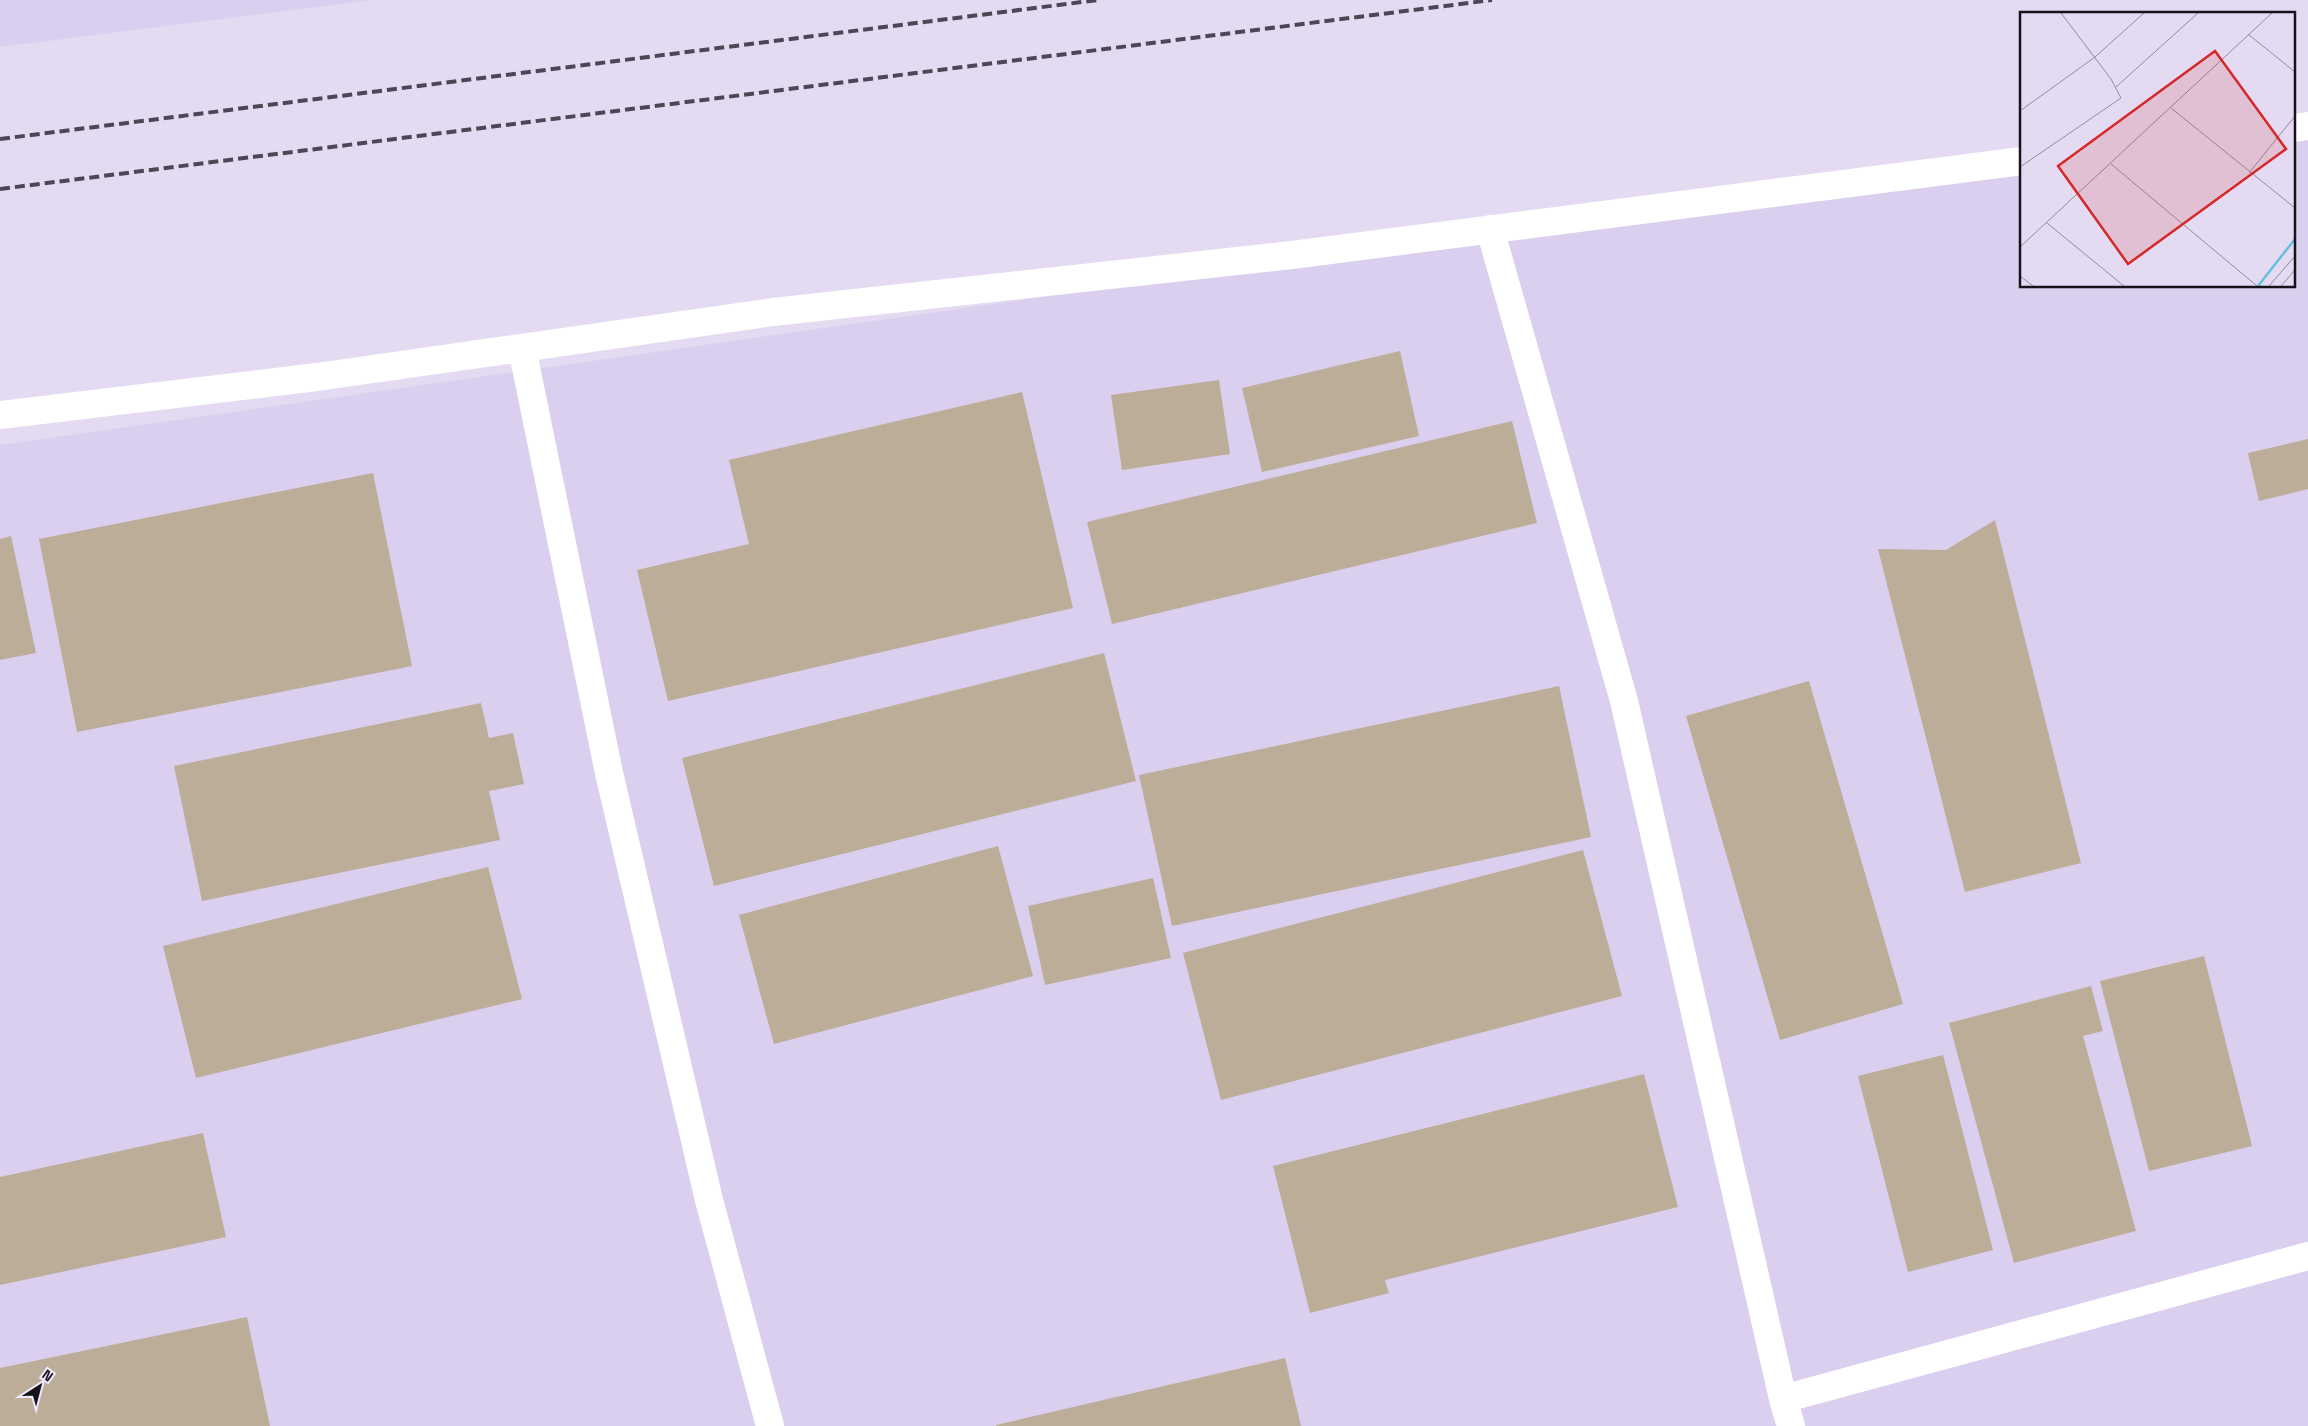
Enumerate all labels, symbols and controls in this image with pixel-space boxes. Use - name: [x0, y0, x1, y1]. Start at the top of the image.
- inset map: [2020, 12, 2296, 288]
- north arrow: [15, 1361, 65, 1411]
- text: N: [39, 1365, 57, 1386]

